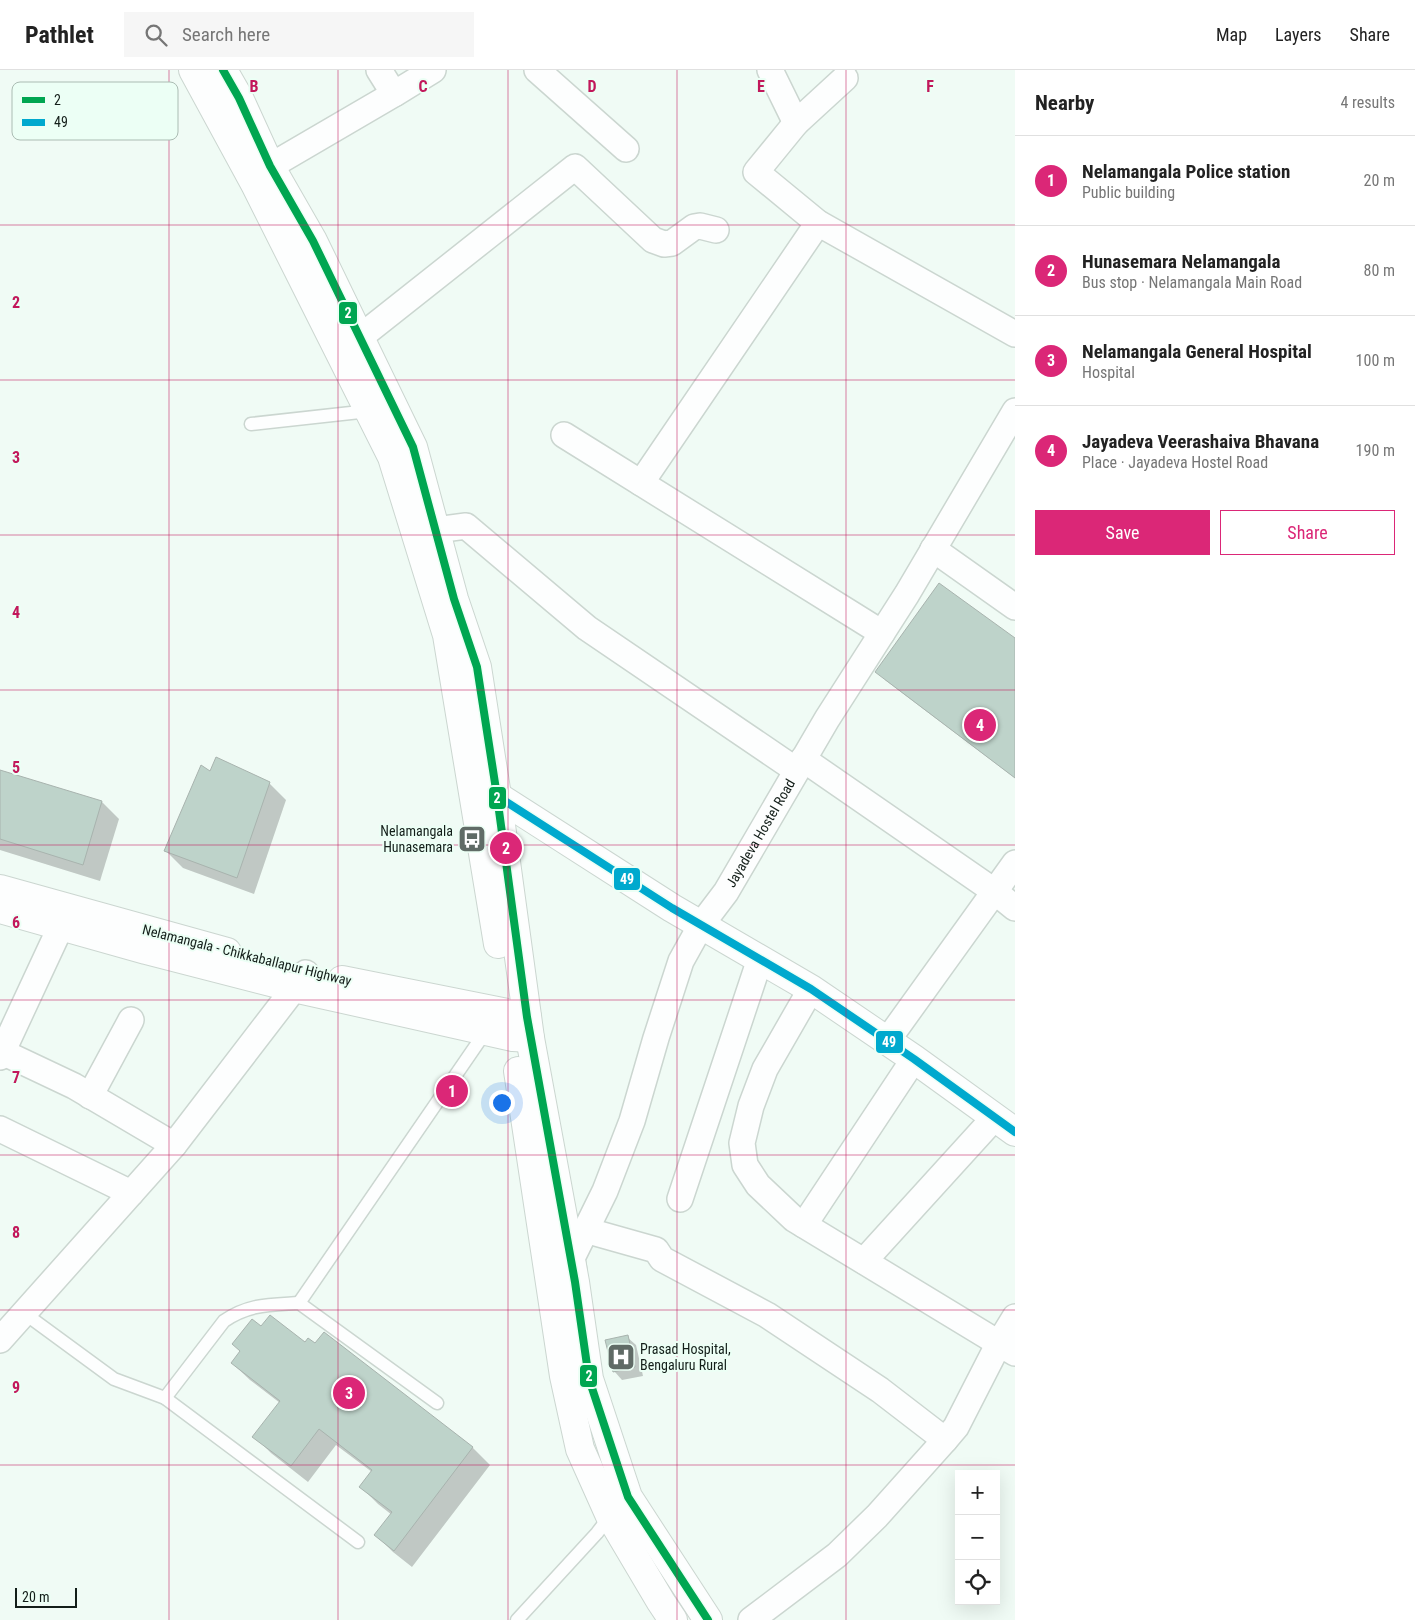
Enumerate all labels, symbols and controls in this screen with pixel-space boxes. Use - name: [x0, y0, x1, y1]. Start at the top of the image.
- search box: [124, 12, 474, 57]
- text: Pathlet: [25, 21, 94, 49]
- icon: search: [142, 21, 170, 49]
- text: Search here: [182, 23, 270, 46]
- text: Map: [1216, 24, 1247, 45]
- text: Layers: [1275, 24, 1322, 45]
- text: Share: [1350, 24, 1390, 45]
- text: B: [250, 77, 259, 96]
- text: C: [418, 77, 428, 96]
- text: D: [587, 77, 597, 96]
- text: E: [757, 77, 765, 96]
- text: F: [926, 77, 934, 96]
- legend: [12, 82, 178, 140]
- text: Nearby: [1035, 91, 1094, 115]
- text: 2: [54, 92, 61, 108]
- text: 4 results: [1340, 93, 1395, 112]
- text: 49: [54, 114, 68, 130]
- text: Nelamangala Police station: [1082, 160, 1290, 183]
- text: 1: [1047, 171, 1055, 190]
- text: 20 m: [1363, 171, 1395, 190]
- text: Public building: [1082, 183, 1175, 202]
- text: Hunasemara Nelamangala: [1082, 250, 1281, 273]
- text: 2: [1047, 261, 1055, 280]
- text: 80 m: [1363, 261, 1395, 280]
- text: Bus stop · Nelamangala Main Road: [1082, 273, 1302, 292]
- text: 2: [12, 293, 20, 312]
- line badge: 2: [338, 301, 358, 325]
- text: 2: [344, 305, 352, 321]
- text: Nelamangala General Hospital: [1082, 340, 1312, 363]
- text: 3: [1047, 351, 1055, 370]
- text: 100 m: [1356, 351, 1395, 370]
- text: Hospital: [1082, 363, 1135, 382]
- text: Jayadeva Veerashaiva Bhavana: [1082, 430, 1319, 453]
- text: 4: [1047, 441, 1055, 460]
- text: 190 m: [1356, 441, 1395, 460]
- text: 3: [12, 448, 20, 467]
- text: Place · Jayadeva Hostel Road: [1082, 453, 1268, 472]
- button: Save: [1035, 510, 1210, 555]
- button: Share: [1220, 510, 1395, 555]
- text: 4: [12, 603, 20, 622]
- pin: 4: [964, 706, 996, 744]
- text: 5: [12, 758, 20, 777]
- street label: Jayadeva Hostel Road: [723, 776, 798, 890]
- line badge: 2: [488, 786, 507, 810]
- text: 2: [493, 790, 501, 806]
- place label: Nelamangala Hunasemara: [380, 823, 453, 855]
- bus stop icon: Nelamangala Hunasemara: [457, 824, 487, 854]
- pin: 2: [490, 829, 522, 867]
- line badge: 49: [613, 867, 641, 891]
- text: 49: [620, 871, 634, 887]
- text: 6: [12, 913, 20, 932]
- street label: Nelamangala - Chikkaballapur Highway: [141, 921, 353, 989]
- line badge: 49: [875, 1030, 904, 1054]
- text: 49: [882, 1034, 896, 1050]
- text: 7: [12, 1068, 20, 1087]
- pin: 1: [436, 1072, 468, 1110]
- your location: [489, 1090, 515, 1116]
- text: 8: [12, 1223, 20, 1242]
- place label: Prasad Hospital, Bengaluru Rural: [640, 1341, 731, 1373]
- hospital icon: Prasad Hospital, Bengaluru Rural: [606, 1342, 636, 1372]
- line badge: 2: [579, 1364, 598, 1388]
- text: 2: [585, 1368, 593, 1384]
- pin: 3: [333, 1374, 365, 1412]
- text: 9: [12, 1378, 20, 1397]
- map controls: [955, 1470, 1000, 1605]
- button: +: [955, 1470, 1000, 1515]
- button: −: [955, 1515, 1000, 1560]
- button: locate: [955, 1560, 1000, 1605]
- scale bar: [15, 1585, 78, 1608]
- text: 20 m: [22, 1589, 50, 1605]

